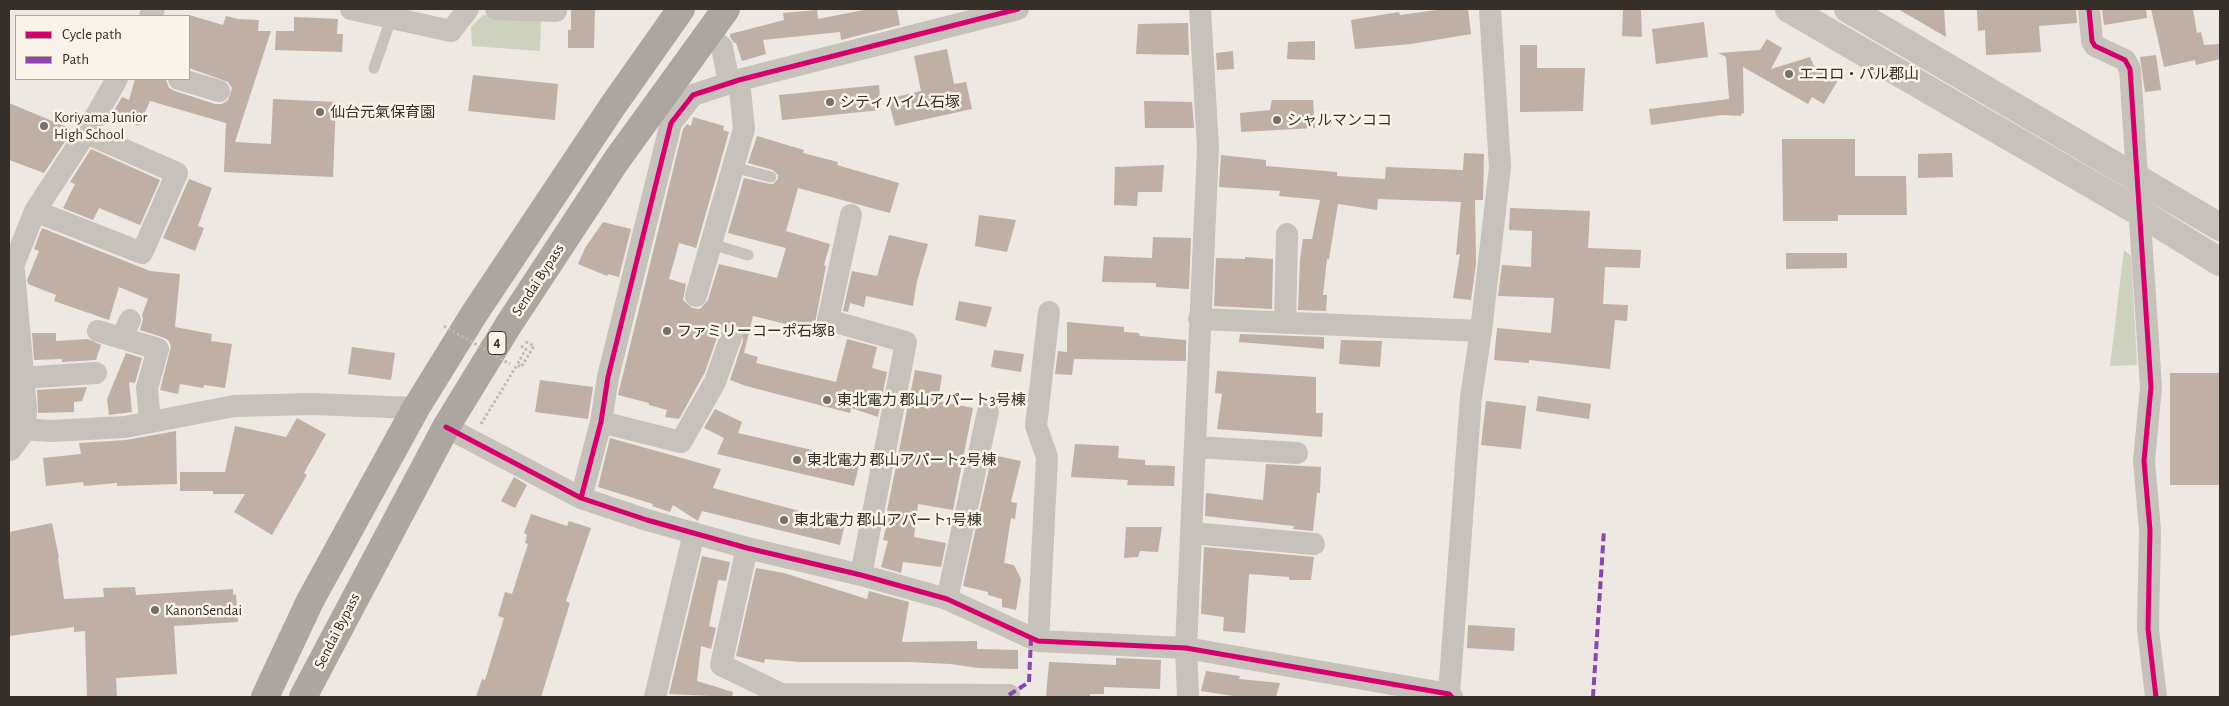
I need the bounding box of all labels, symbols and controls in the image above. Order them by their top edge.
legend [15,15,190,80]
text: Cycle path [62,27,122,42]
text: Path [62,52,89,67]
place label: エコロ・パル郡山 [1799,65,1919,83]
marker: エコロ・パル郡山 [1783,68,1795,80]
place label: シティハイム石塚 [840,93,960,111]
marker: シティハイム石塚 [824,96,836,108]
place label: 仙台元氣保育園 [330,103,435,121]
marker: 仙台元氣保育園 [314,106,326,118]
place label: Koriyama Junior High School [54,108,147,143]
place label: シャルマンココ [1287,111,1392,129]
marker: シャルマンココ [1271,114,1283,126]
marker: Koriyama Junior High School [38,120,50,132]
street label: Sendai Bypass [508,241,568,319]
place label: ファミリーコーポ石塚B [677,322,835,340]
marker: ファミリーコーポ石塚B [661,325,673,337]
road number: 4 [488,332,506,354]
place label: 東北電力 郡山アパート3号棟 [837,391,1026,409]
marker: 東北電力 郡山アパート3号棟 [821,394,833,406]
place label: 東北電力 郡山アパート2号棟 [807,451,996,469]
marker: 東北電力 郡山アパート2号棟 [791,454,803,466]
place label: 東北電力 郡山アパート1号棟 [794,511,982,529]
marker: 東北電力 郡山アパート1号棟 [778,514,790,526]
street label: Sendai Bypass [310,590,364,672]
place label: KanonSendai [165,601,242,619]
marker: KanonSendai [149,604,161,616]

